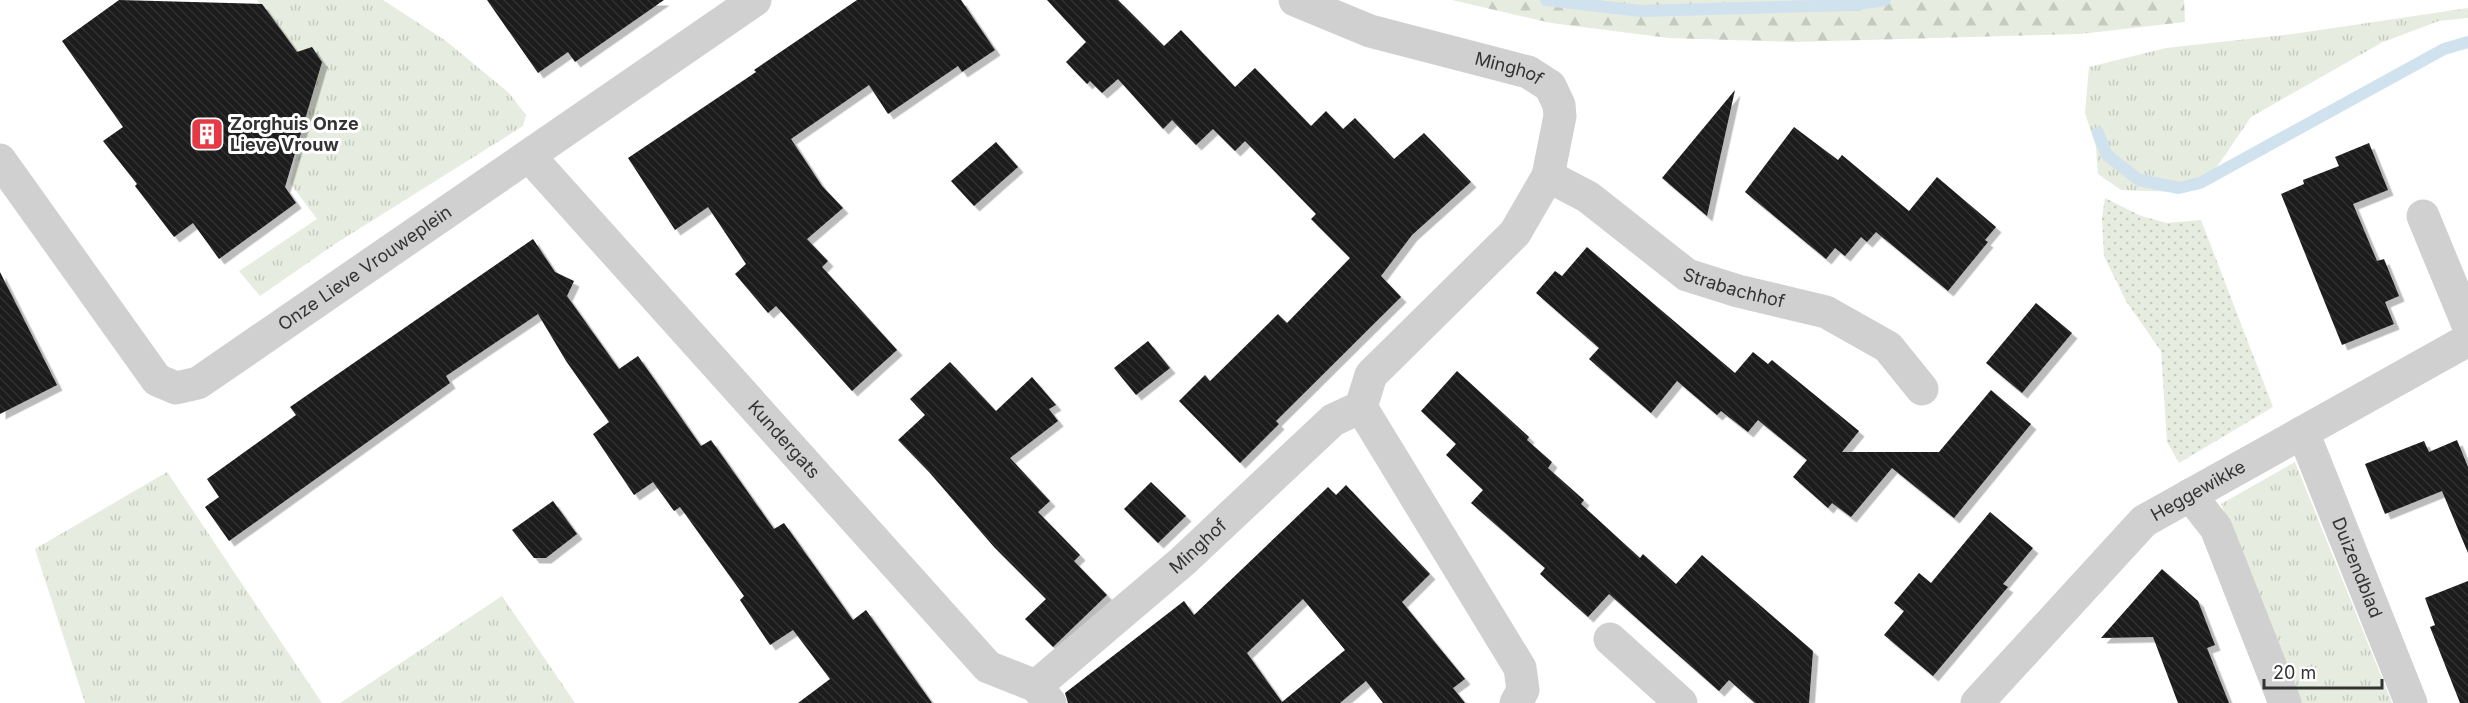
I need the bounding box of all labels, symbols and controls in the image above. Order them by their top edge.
street label: Minghof [1473,48,1548,89]
place label: Zorghuis Onze Lieve Vrouw [230,113,359,155]
building icon: Zorghuis Onze Lieve Vrouw [189,116,225,152]
street label: Onze Lieve Vrouweplein [274,201,455,335]
street label: Strabachhof [1681,263,1787,312]
street label: Kundergats [744,396,825,483]
street label: Heggewikke [2147,456,2249,525]
street label: Minghof [1165,514,1231,578]
street label: Duizendblad [2328,514,2387,621]
scale bar [2264,652,2382,690]
text: 20 m [2273,662,2316,683]

